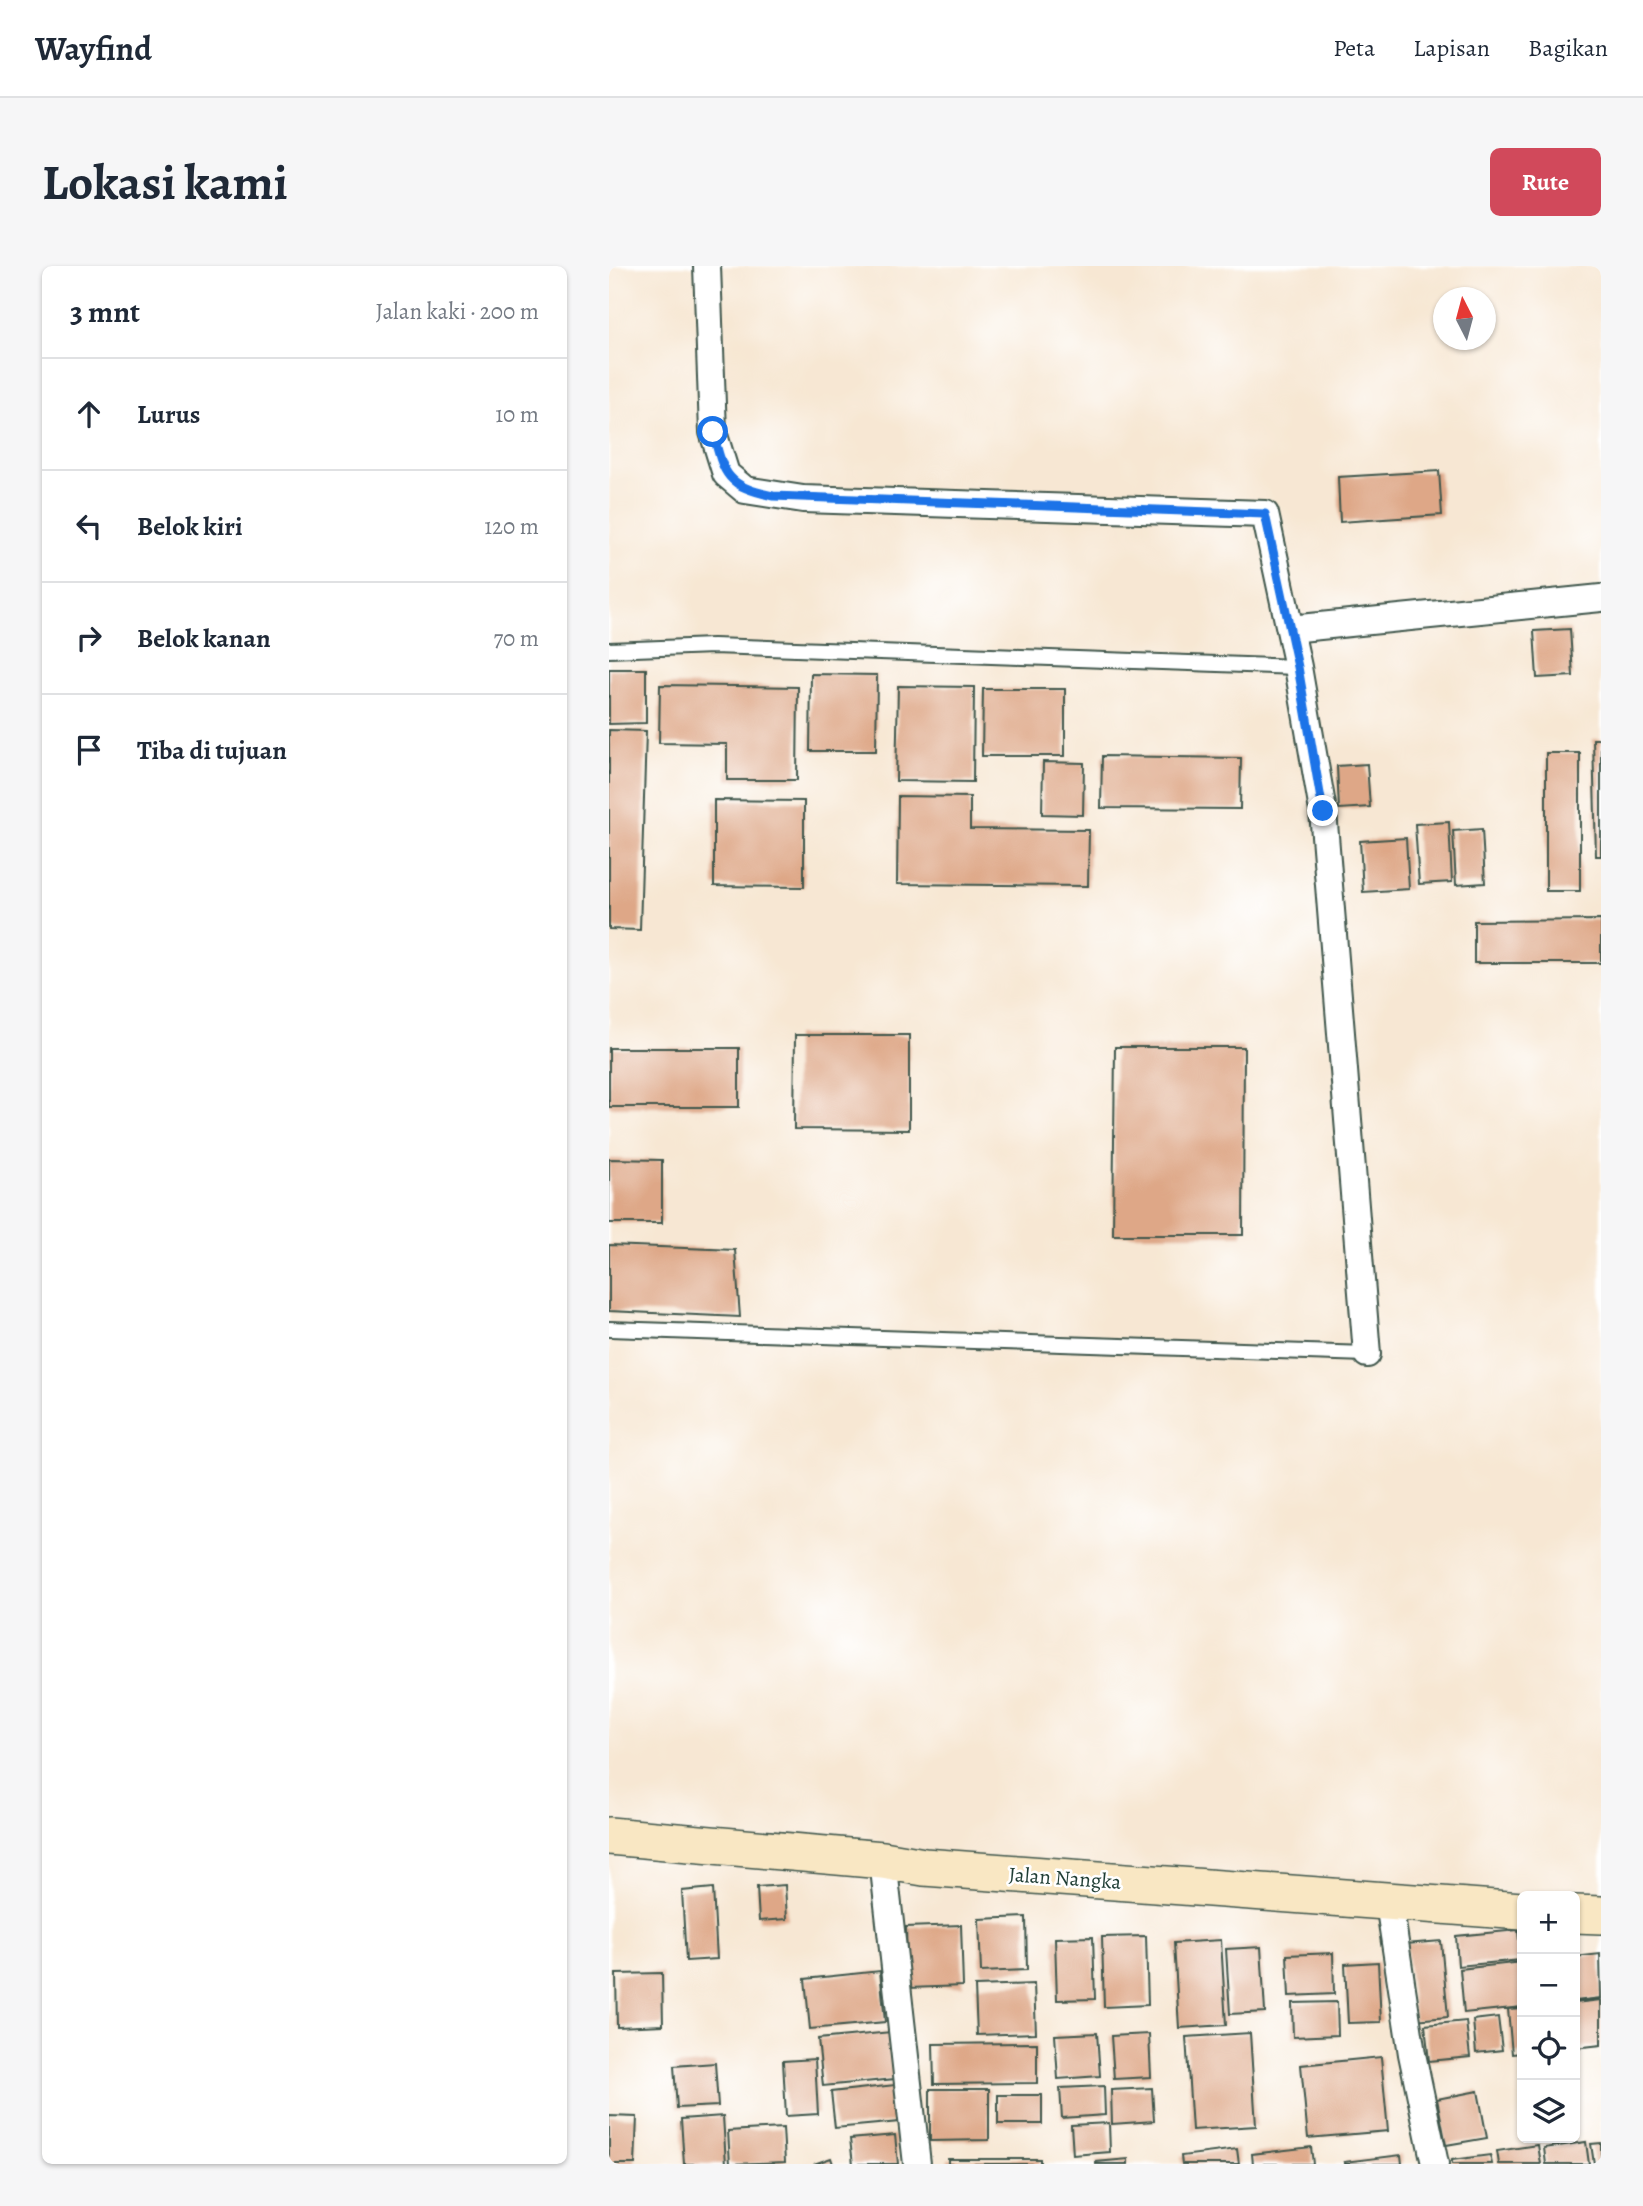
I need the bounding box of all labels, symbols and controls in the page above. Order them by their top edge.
text: Wayfind [35,26,152,71]
text: Peta [1333,32,1375,64]
text: Lapisan [1413,32,1490,64]
text: Bagikan [1528,32,1608,64]
button: Rute [1490,148,1601,216]
text: Lokasi kami [42,149,288,216]
north arrow [1433,287,1496,350]
text: 3 mnt [70,292,140,332]
text: Jalan kaki · 200 m [376,296,539,327]
icon: ahead [70,395,108,433]
text: Lurus [137,397,200,432]
text: 10 m [495,399,539,430]
route start [697,416,728,447]
icon: left [70,507,108,545]
text: Belok kiri [137,509,243,544]
text: 120 m [484,511,539,542]
icon: right [70,619,108,657]
text: Belok kanan [137,621,271,656]
text: 70 m [493,623,539,654]
icon: arrive [70,731,108,769]
text: Tiba di tujuan [137,733,287,768]
route end [1307,795,1338,826]
street label: Jalan Nangka [1008,1860,1122,1896]
map controls [1517,1891,1580,2143]
button: + [1517,1891,1580,1954]
button: − [1517,1954,1580,2017]
button: locate [1517,2017,1580,2080]
button: layers [1517,2080,1580,2143]

